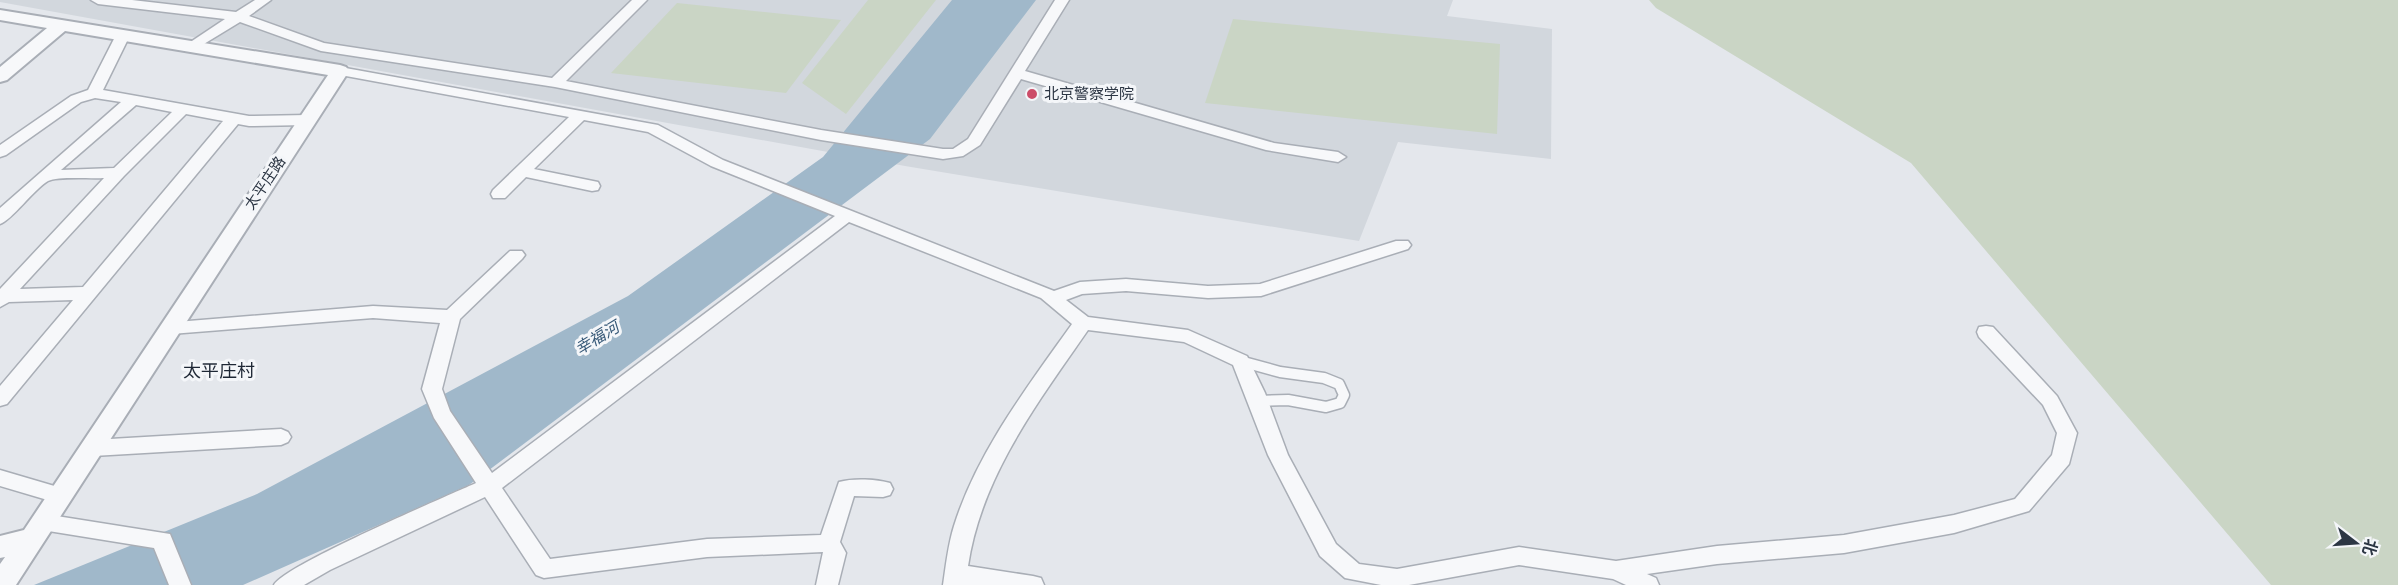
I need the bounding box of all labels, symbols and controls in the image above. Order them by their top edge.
place label: 北京警察学院 [1044,85,1134,103]
marker: 北京警察学院 [1025,87,1039,101]
street label: 太平庄路 [241,153,289,213]
water label: 幸福河 [572,316,625,359]
district label: 太平庄村 [183,360,255,382]
north arrow [2326,513,2386,573]
text: 北 [2358,537,2381,558]

